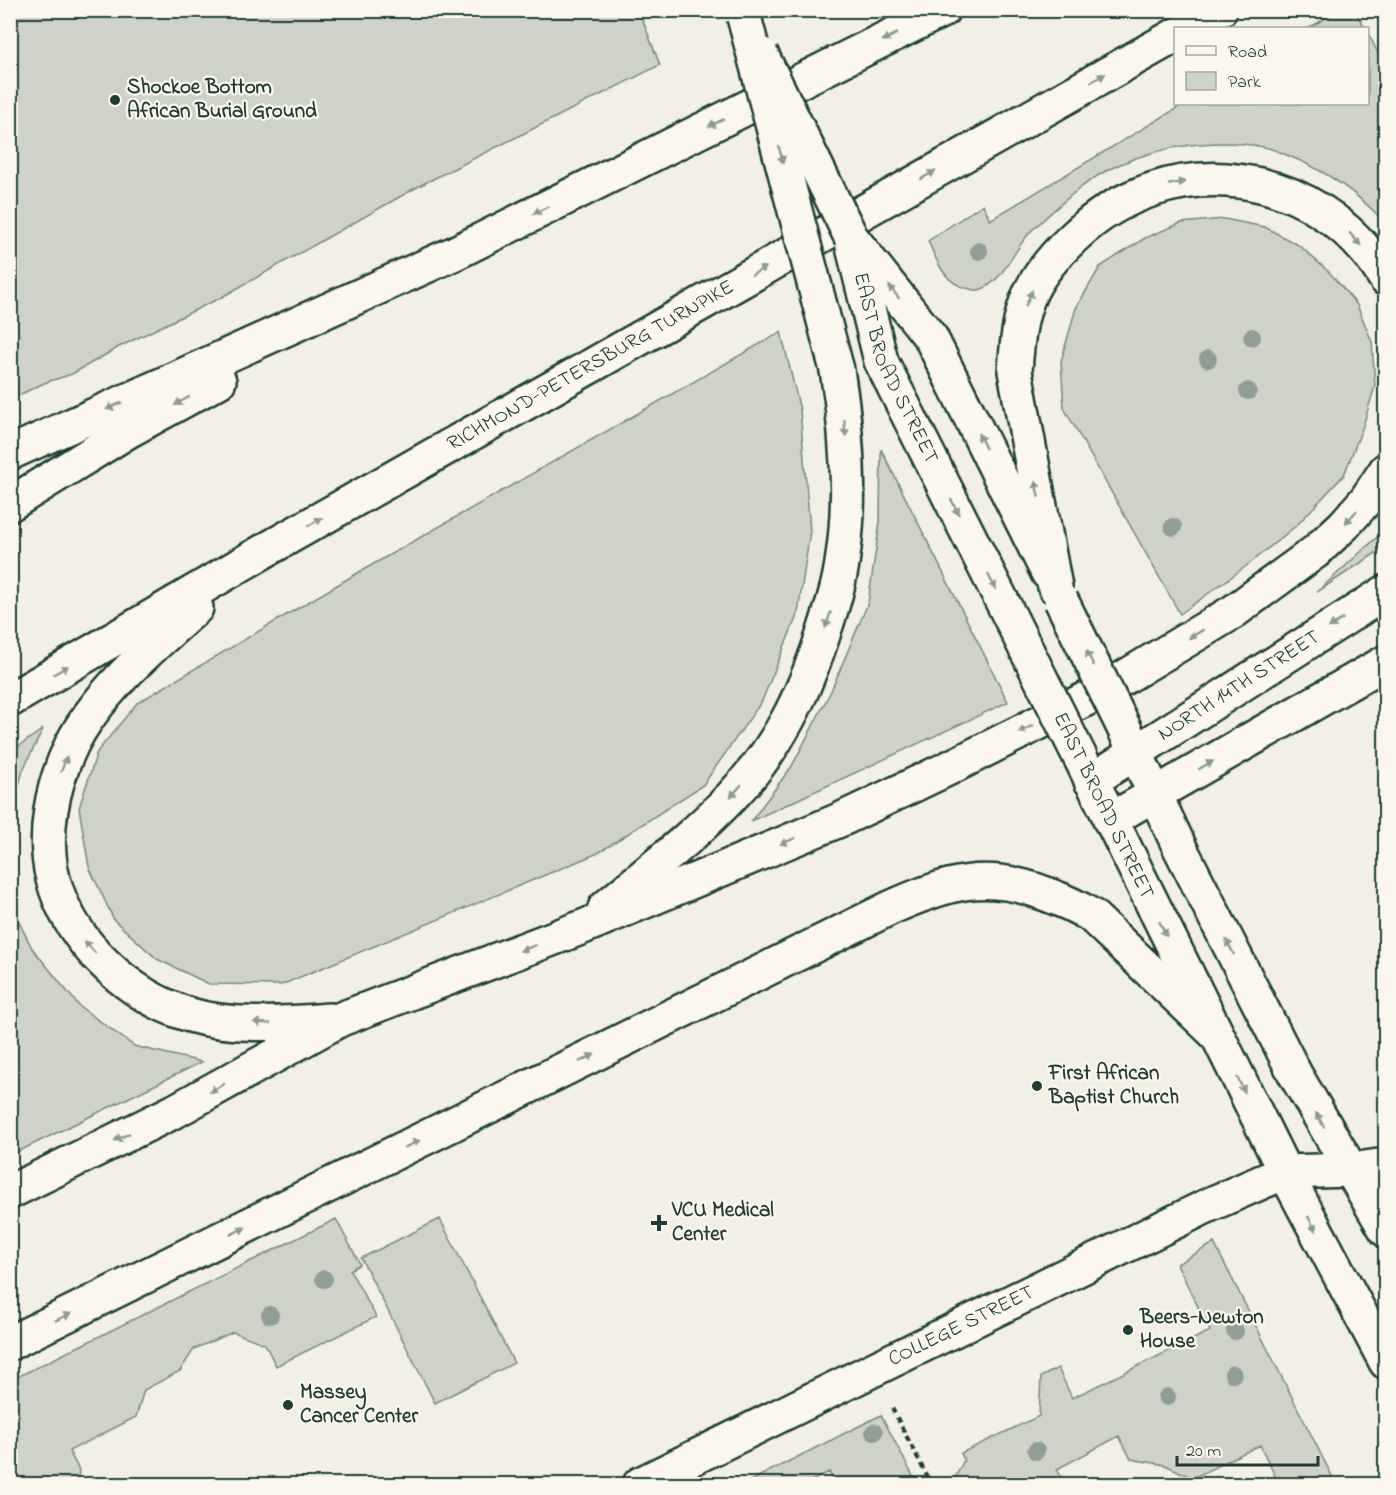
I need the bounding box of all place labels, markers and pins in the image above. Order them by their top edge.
place label: Shockoe Bottom African Burial Ground [127,73,317,127]
marker: Shockoe Bottom African Burial Ground [108,93,122,107]
place label: First African Baptist Church [1048,1059,1179,1113]
marker: First African Baptist Church [1030,1079,1044,1093]
place label: VCU Medical Center [671,1196,774,1250]
marker: VCU Medical Center [650,1214,668,1232]
place label: Beers-Newton House [1139,1303,1264,1357]
marker: Beers-Newton House [1121,1323,1135,1337]
place label: Massey Cancer Center [300,1378,418,1432]
marker: Massey Cancer Center [281,1398,295,1412]

